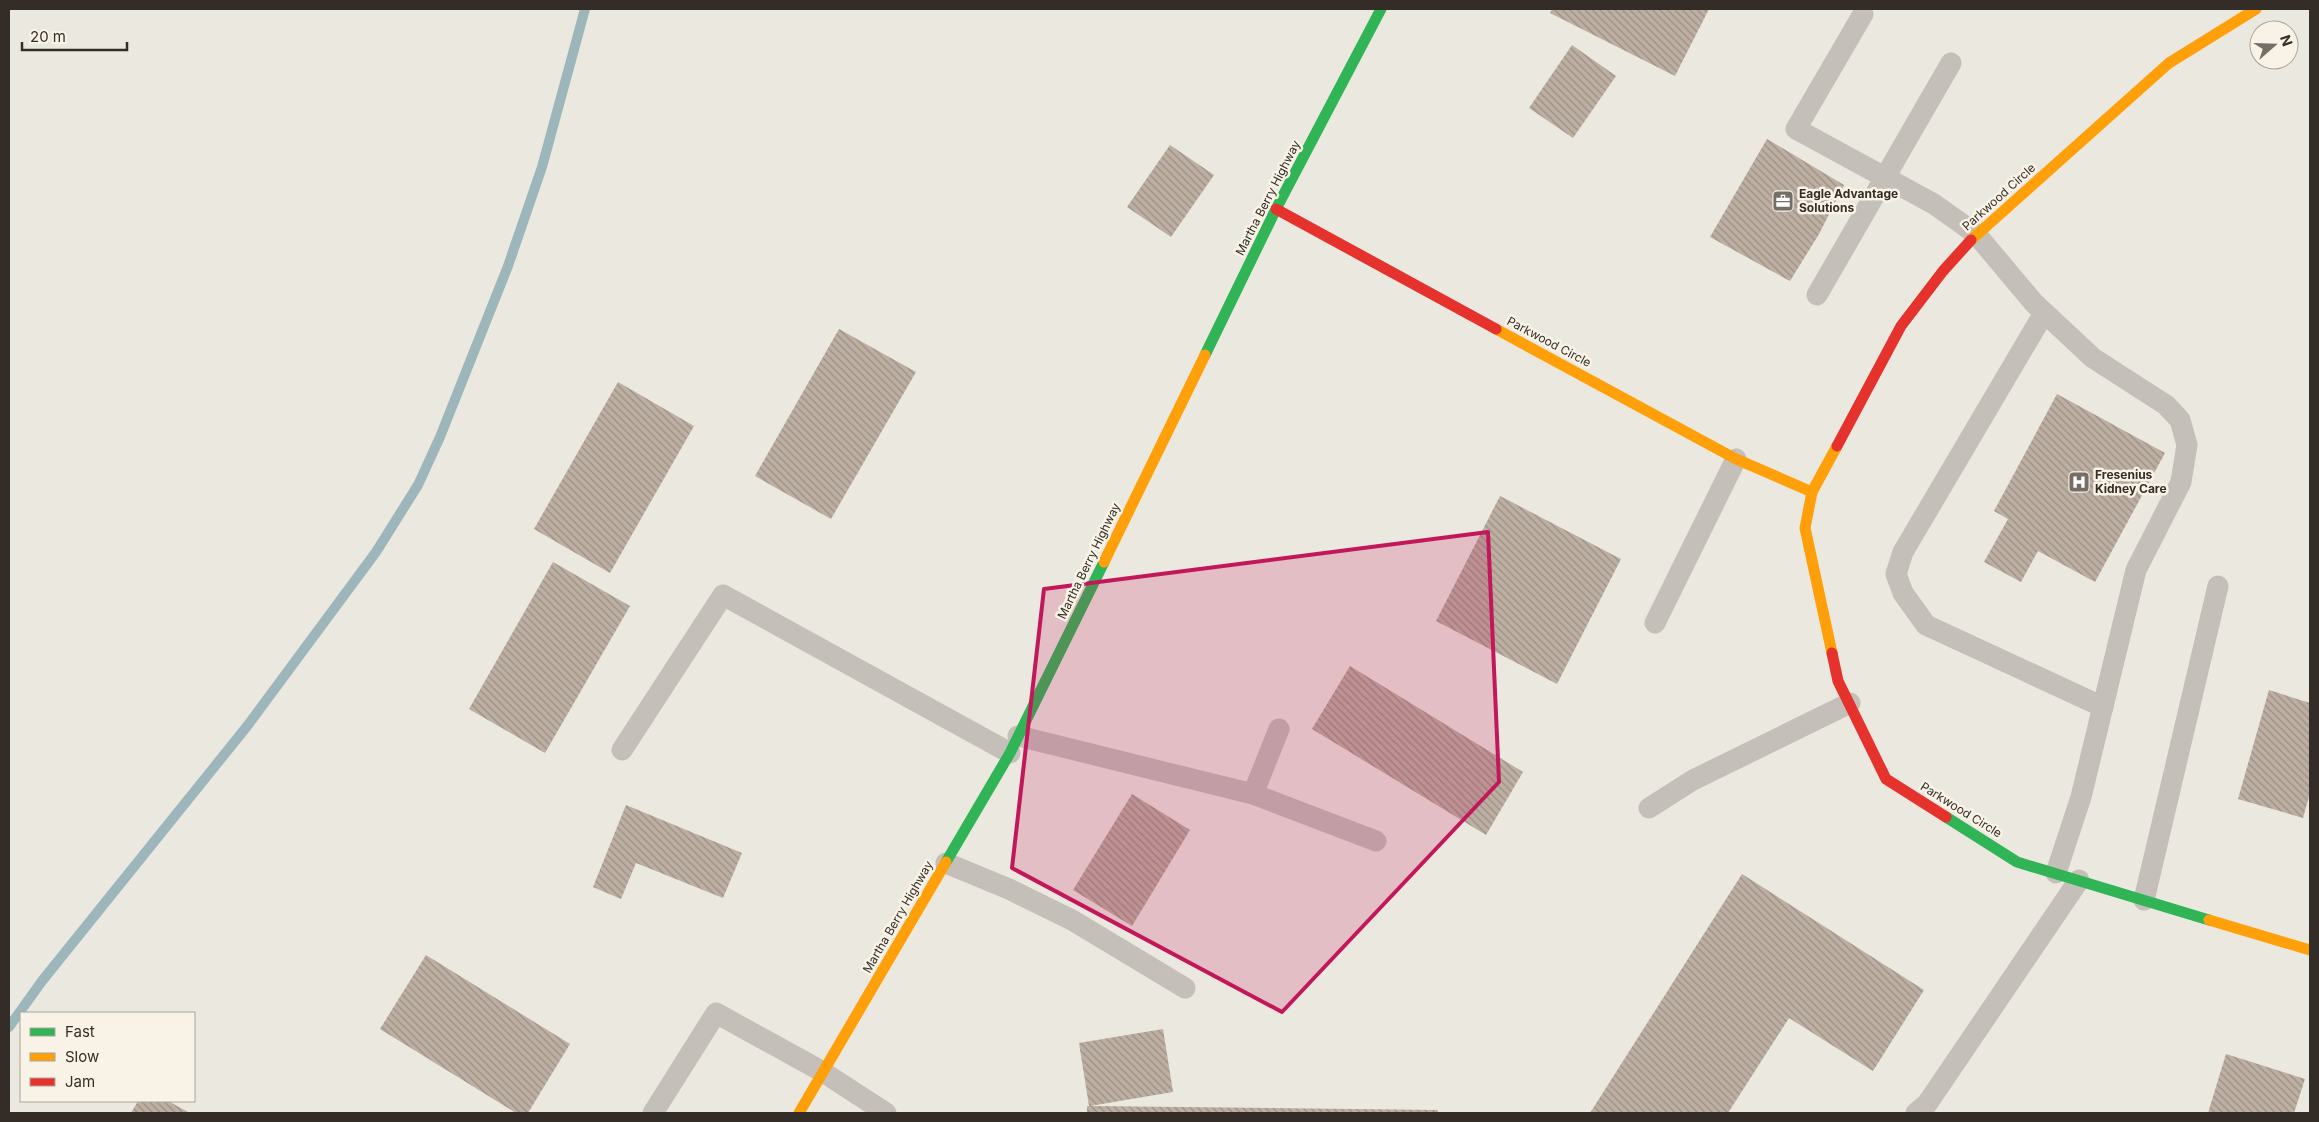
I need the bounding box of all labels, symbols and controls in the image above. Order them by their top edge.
scale bar [22,20,128,52]
north arrow [2249,20,2299,70]
text: 20 m [30,27,66,46]
text: N [2277,32,2296,48]
street label: Martha Berry Highway [1232,137,1303,258]
street label: Parkwood Circle [1959,160,2038,233]
place label: Eagle Advantage Solutions [1799,186,1898,215]
office icon: Eagle Advantage Solutions [1771,189,1795,213]
street label: Parkwood Circle [1505,313,1594,370]
place label: Fresenius Kidney Care [2095,467,2167,496]
hospital icon: Fresenius Kidney Care [2067,470,2091,494]
street label: Martha Berry Highway [1054,500,1123,621]
street label: Parkwood Circle [1918,779,2005,841]
street label: Martha Berry Highway [859,858,936,976]
legend [20,1012,195,1102]
text: Fast [65,1022,95,1041]
text: Slow [65,1047,99,1066]
text: Jam [65,1072,95,1091]

